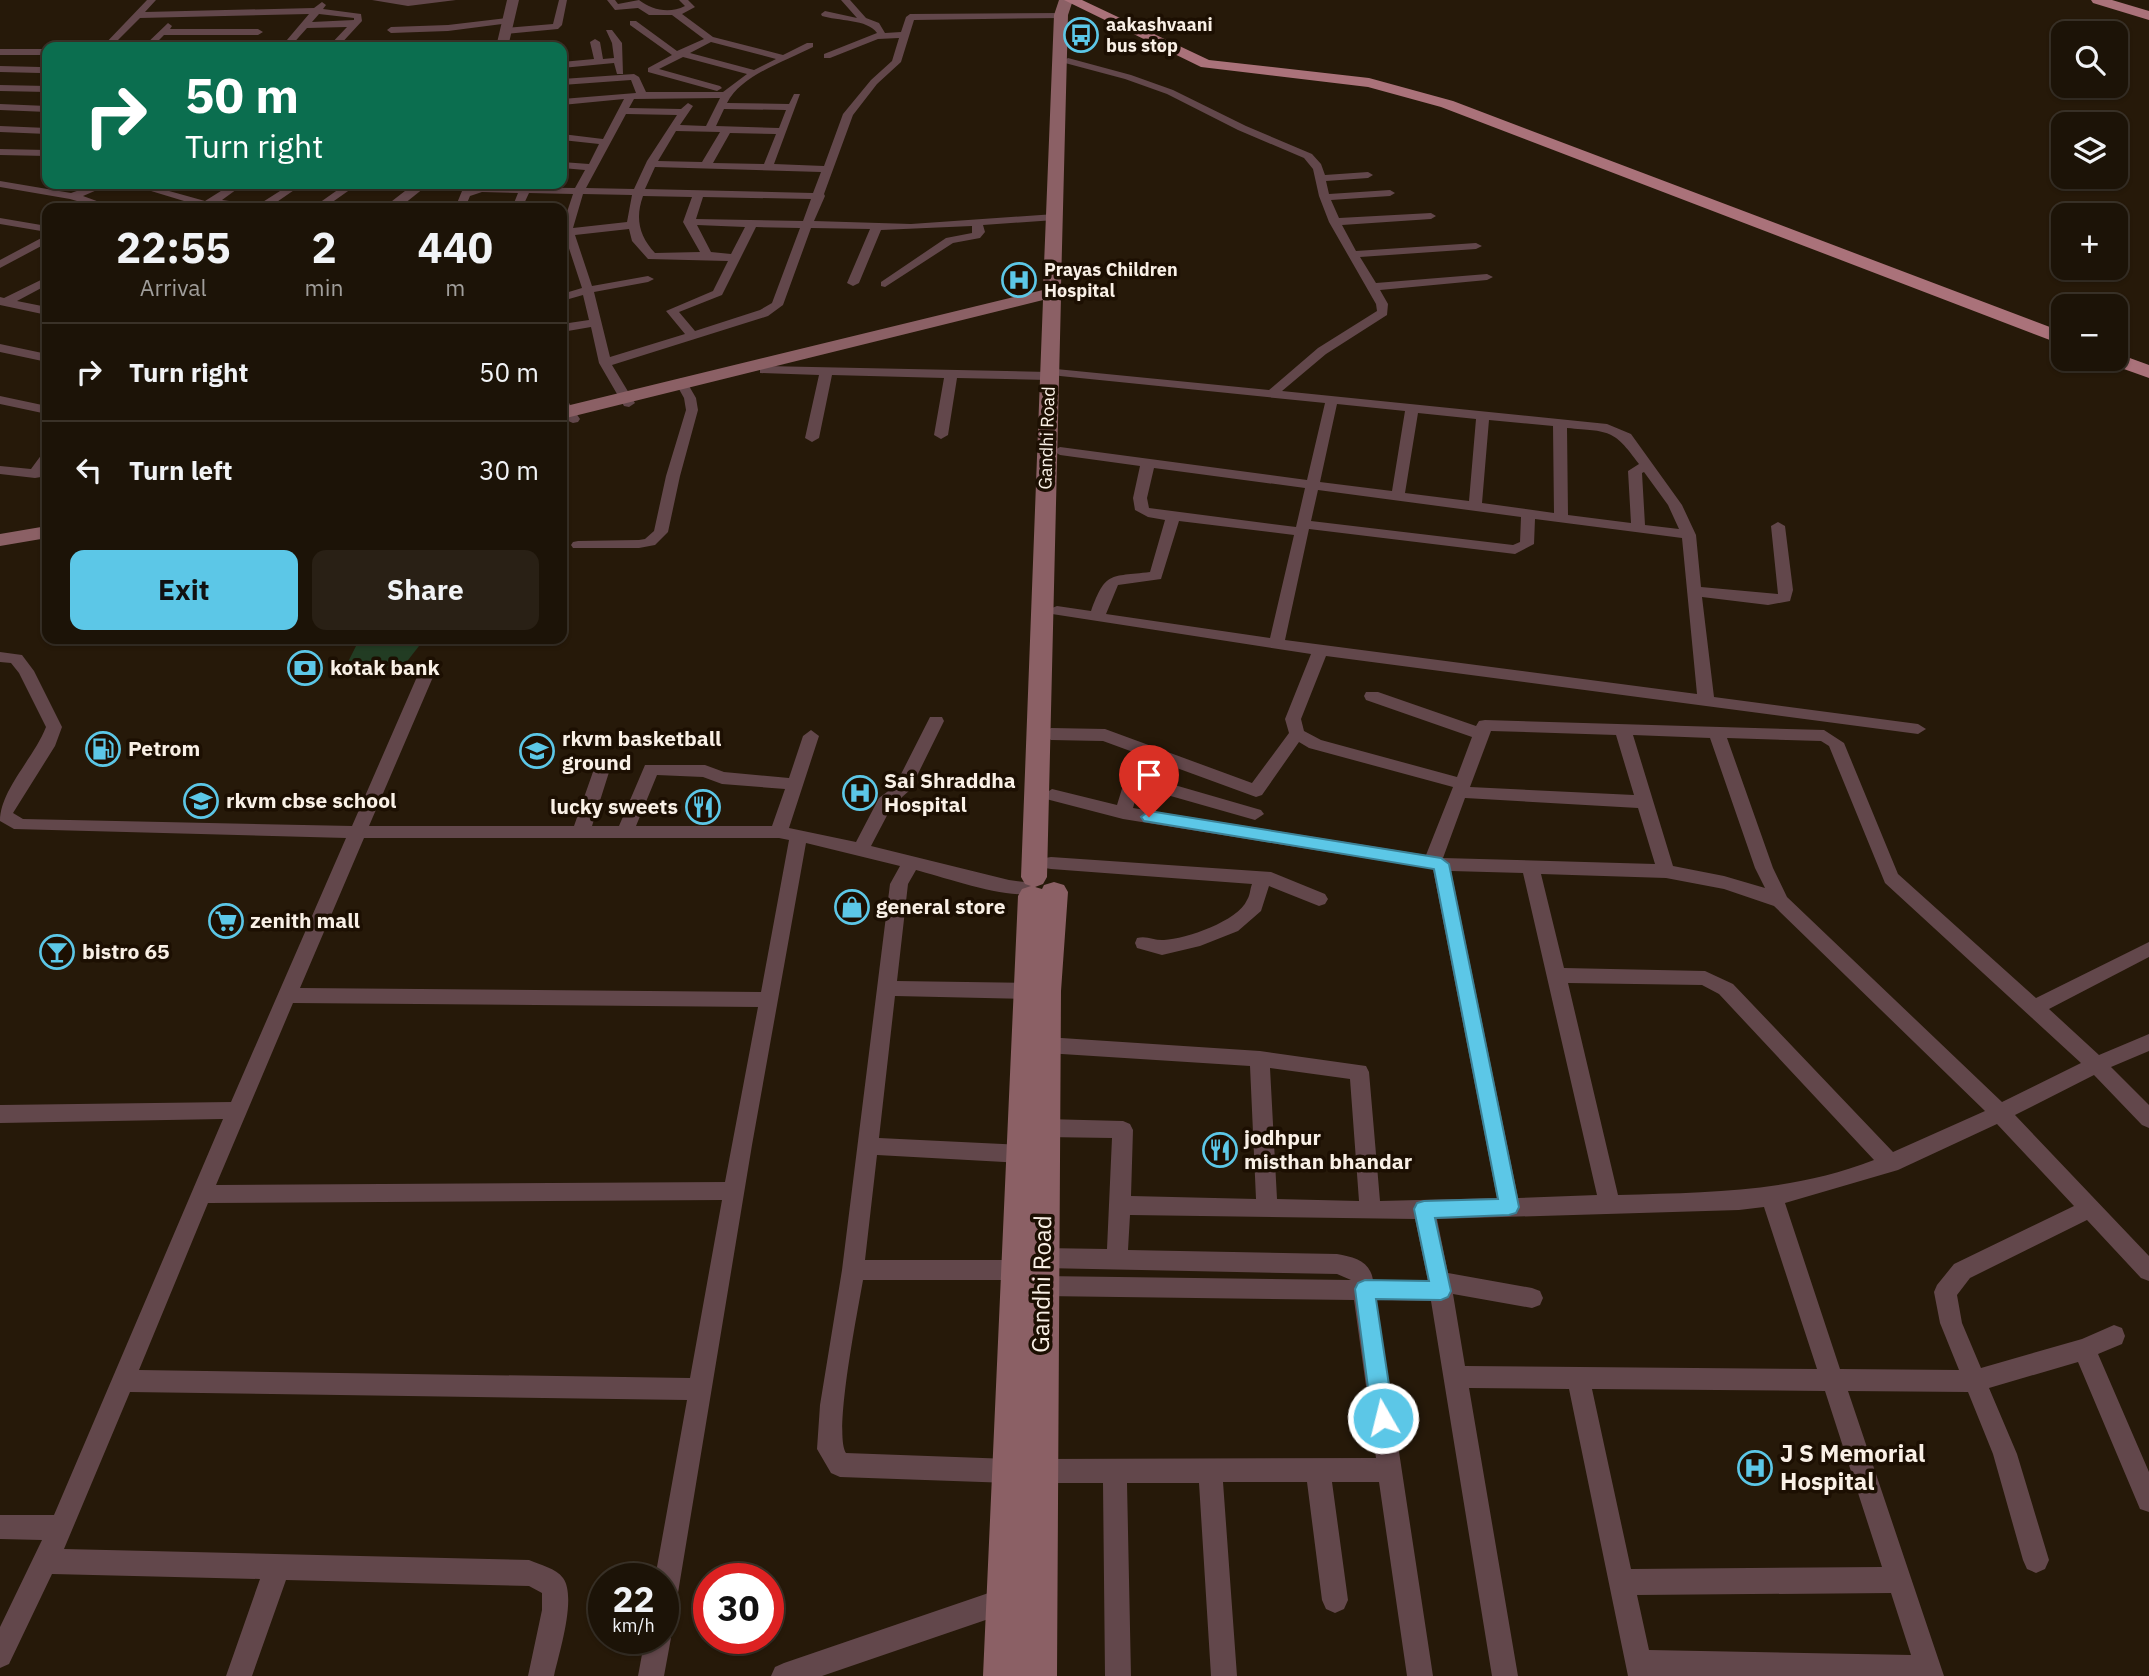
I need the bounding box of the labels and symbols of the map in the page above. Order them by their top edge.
place label: aakashvaani bus stop [1106,13,1213,57]
bus stop icon: aakashvaani bus stop [1062,16,1100,54]
place label: Prayas Children Hospital [1044,258,1178,302]
hospital icon: Prayas Children Hospital [1000,261,1038,299]
street label: Gandhi Road [1033,386,1060,490]
bank icon: kotak bank [286,649,324,687]
place label: kotak bank [330,653,441,681]
place label: rkvm basketball ground [562,724,721,776]
fuel station icon: Petrom [84,730,122,768]
school or university icon: rkvm basketball ground [518,732,556,770]
place label: Petrom [128,734,200,762]
pin [1119,745,1179,817]
place label: Sai Shraddha Hospital [884,766,1016,818]
hospital icon: Sai Shraddha Hospital [841,774,879,812]
school or university icon: rkvm cbse school [182,782,220,820]
place label: rkvm cbse school [226,786,396,814]
restaurant icon: lucky sweets [684,788,722,826]
place label: lucky sweets [550,792,678,820]
shop icon: general store [833,888,871,926]
place label: general store [876,892,1006,920]
supermarket icon: zenith mall [207,902,245,940]
place label: zenith mall [250,906,360,934]
bar icon: bistro 65 [38,933,76,971]
place label: bistro 65 [82,937,170,965]
place label: jodhpur misthan bhandar [1243,1123,1413,1175]
restaurant icon: jodhpur misthan bhandar [1201,1131,1239,1169]
street label: Gandhi Road [1024,1215,1058,1353]
position arrow [1346,1381,1420,1455]
place label: J S Memorial Hospital [1780,1437,1925,1497]
hospital icon: J S Memorial Hospital [1736,1449,1774,1487]
speed limit sign: 30 [693,1563,784,1654]

